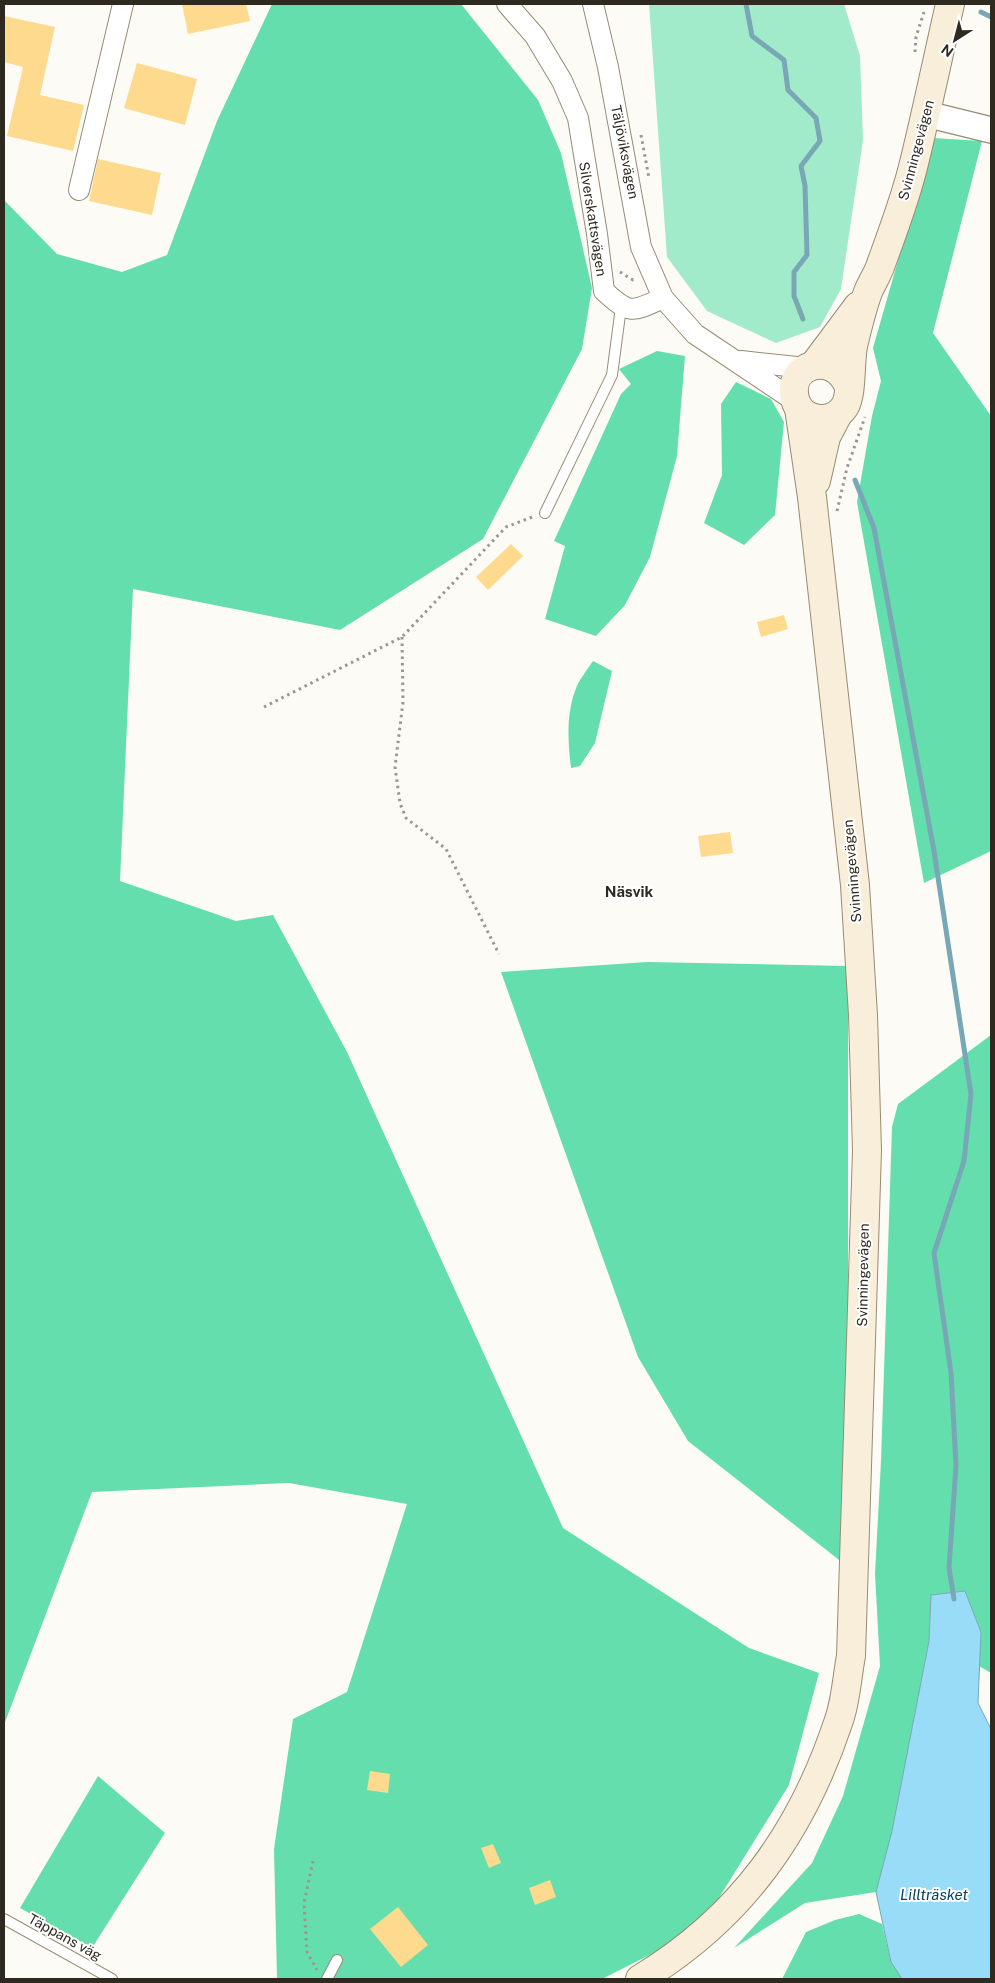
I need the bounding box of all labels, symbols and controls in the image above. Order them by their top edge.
north arrow [930,15,980,65]
text: N [938,41,956,60]
street label: Svinningevägen [895,98,937,202]
street label: Täljöviksvägen [608,104,642,200]
street label: Silverskattsvägen [576,161,610,277]
street label: Svinningevägen [840,819,864,923]
district label: Näsvik [605,883,654,900]
street label: Svinningevägen [854,1223,872,1327]
water label: Lillträsket [900,1886,968,1903]
street label: Täppans väg [26,1910,105,1964]

